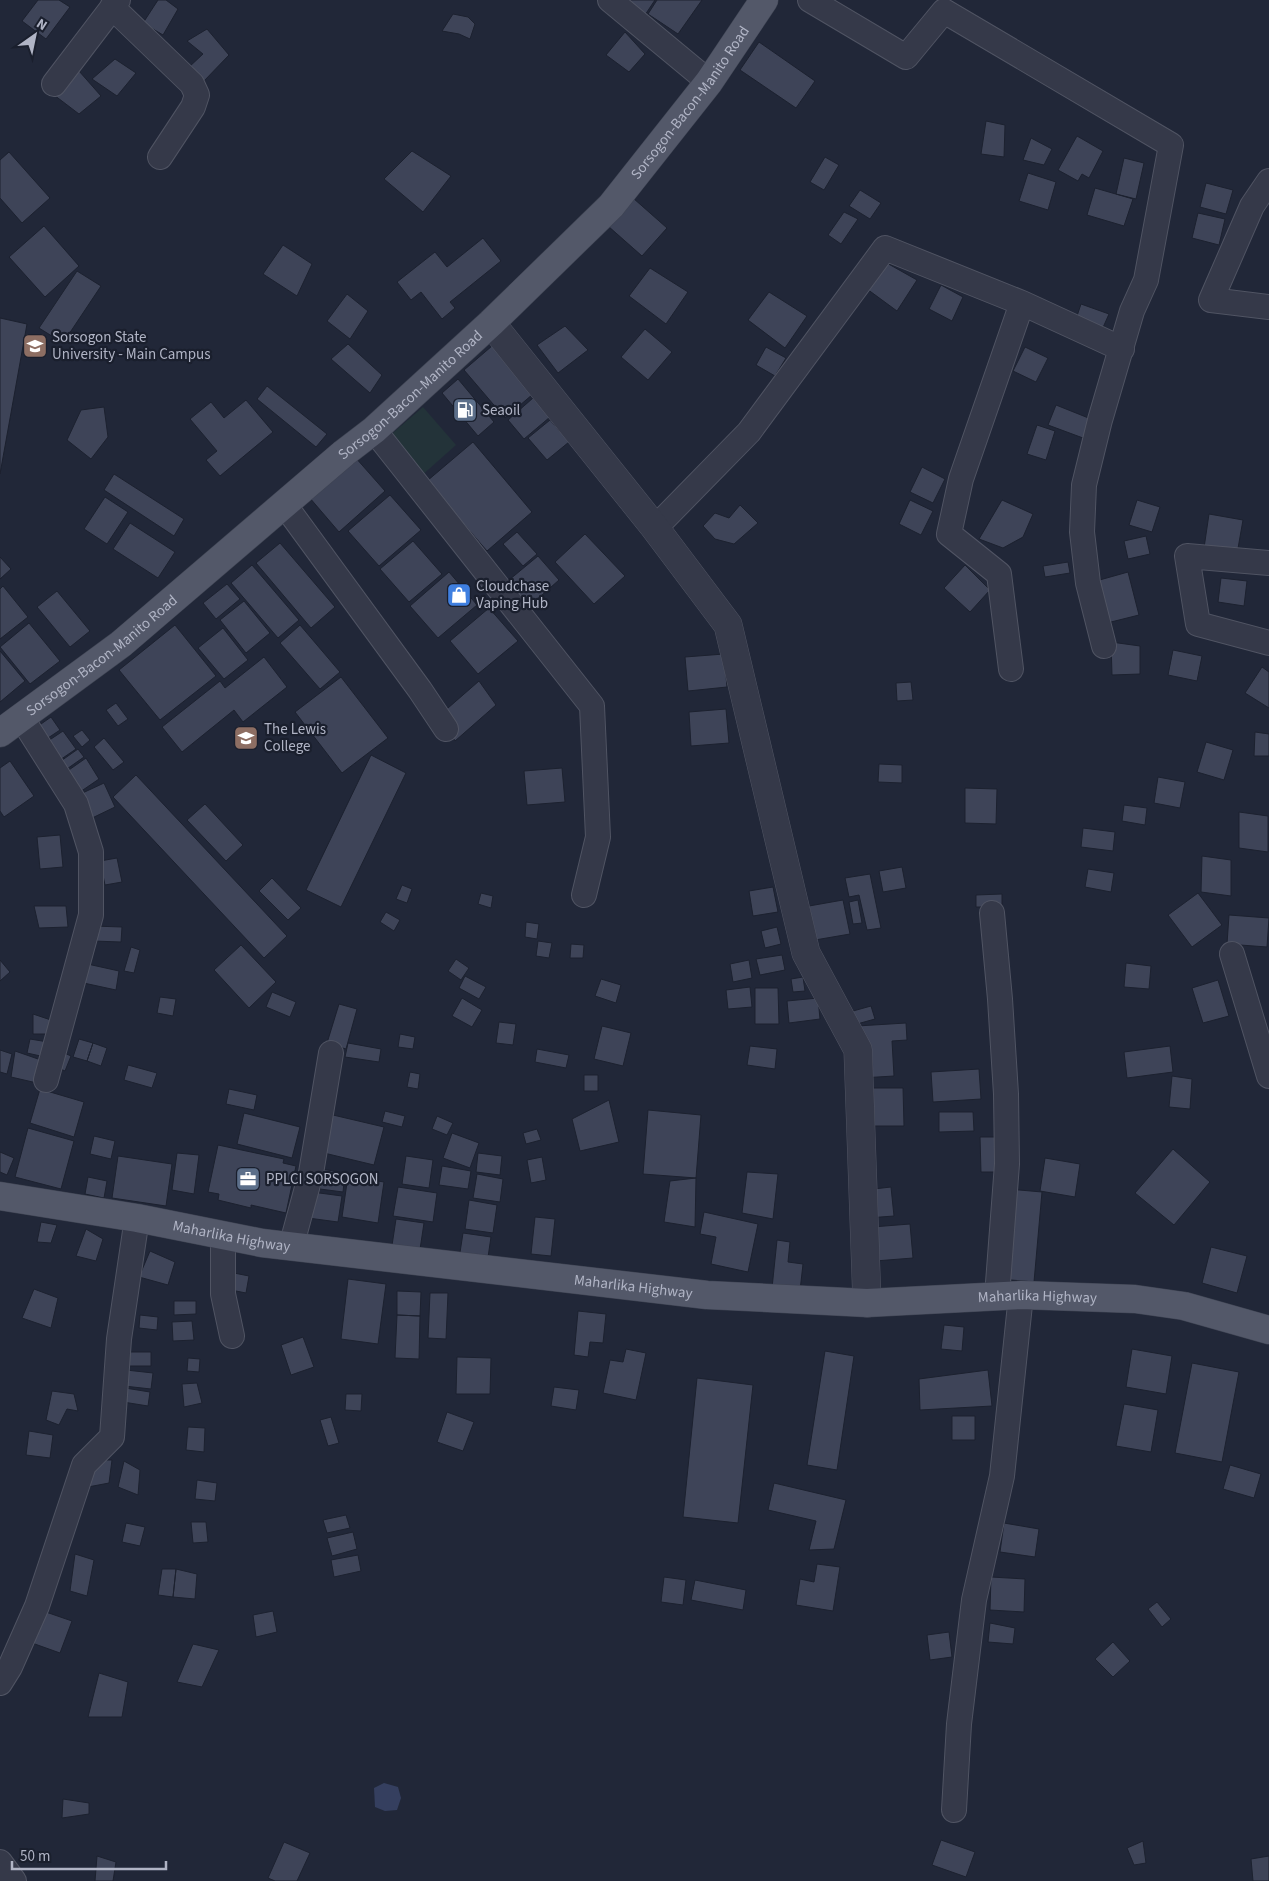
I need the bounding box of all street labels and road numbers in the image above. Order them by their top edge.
street label: Sorsogon-Bacon-Manito Road [626,22,754,184]
street label: Sorsogon-Bacon-Manito Road [333,325,487,464]
street label: Sorsogon-Bacon-Manito Road [22,590,182,721]
street label: Maharlika Highway [171,1215,291,1257]
street label: Maharlika Highway [573,1269,694,1304]
street label: Maharlika Highway [977,1285,1097,1308]

